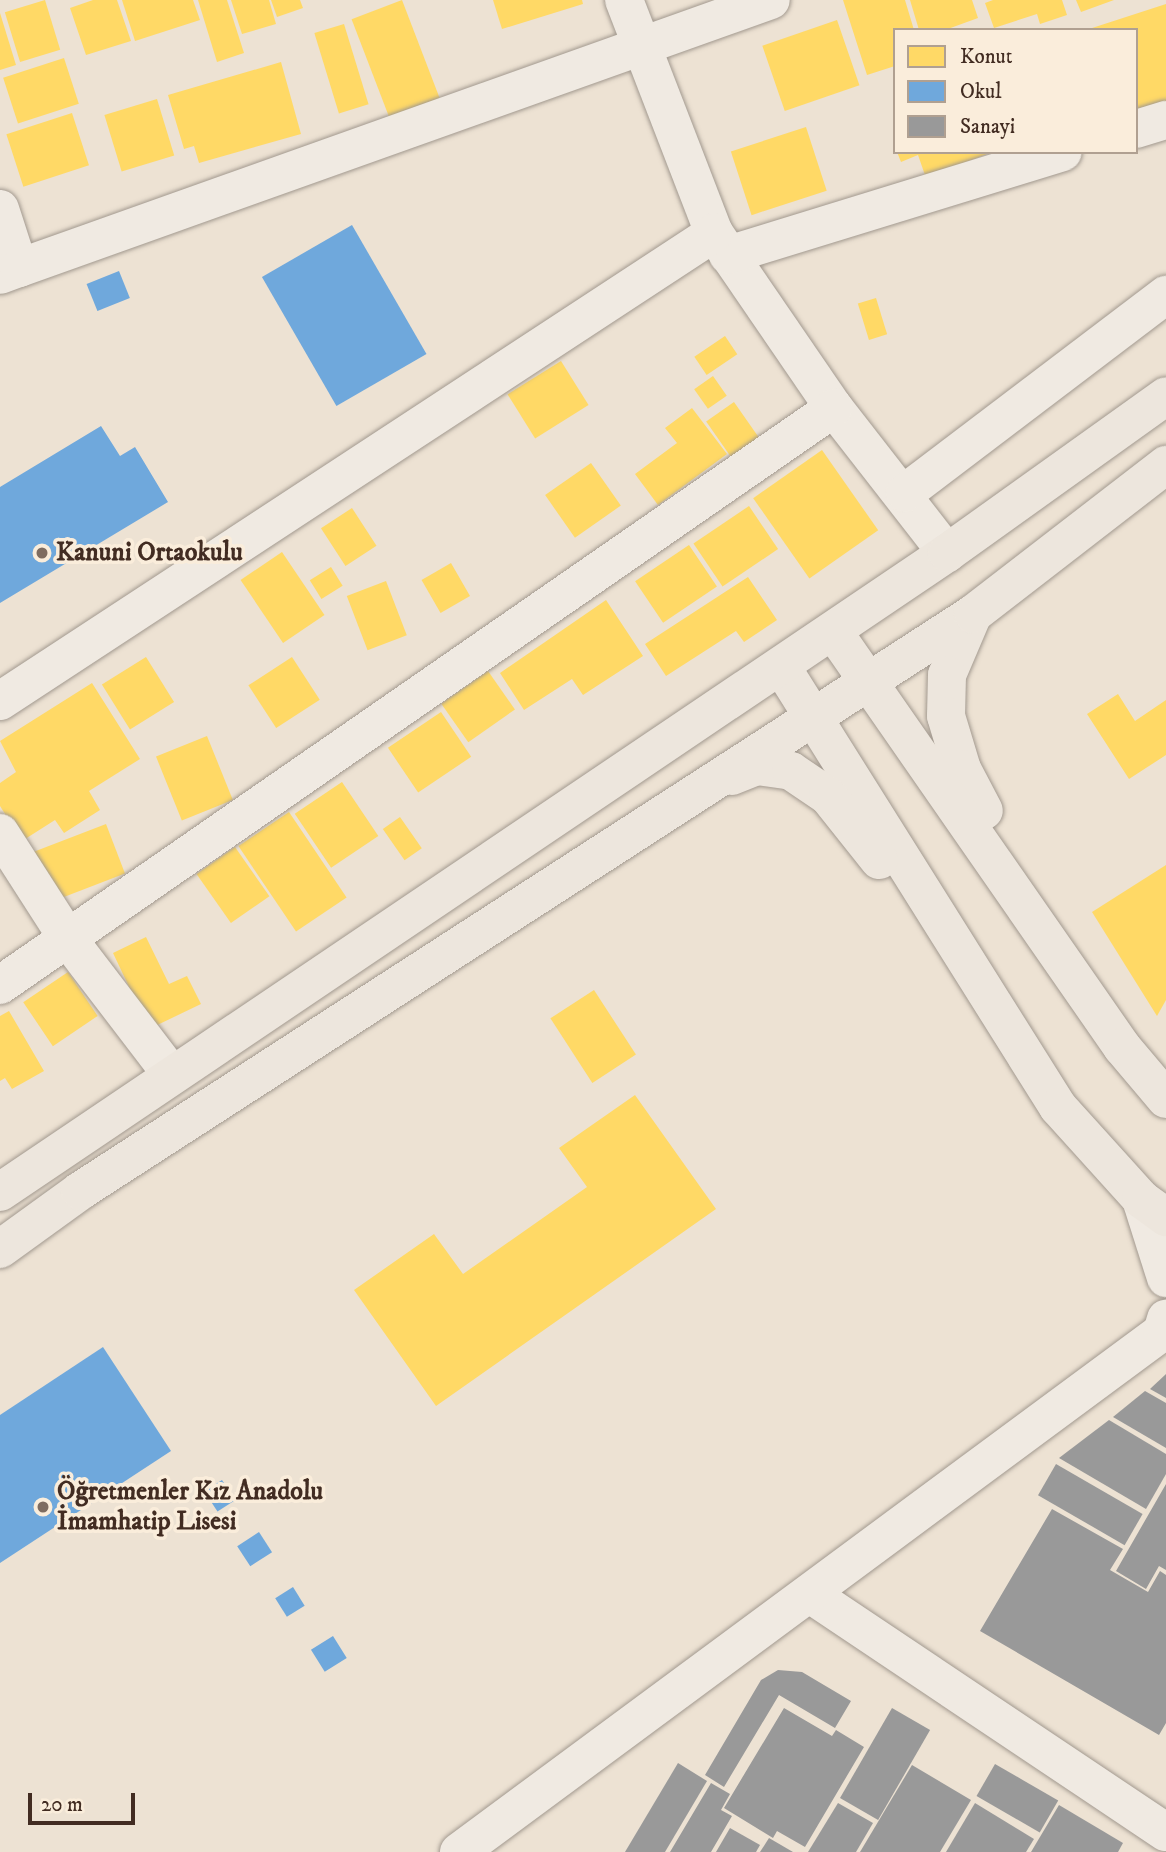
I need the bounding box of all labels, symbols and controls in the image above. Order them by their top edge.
legend [893,28,1138,154]
text: Konut [960,44,1013,70]
text: Okul [960,79,1002,105]
text: Sanayi [960,114,1015,140]
place label: Kanuni Ortaokulu [56,537,243,569]
marker: Kanuni Ortaokulu [34,545,50,561]
place label: Öğretmenler Kız Anadolu İmamhatip Lisesi [57,1476,323,1538]
marker: Öğretmenler Kız Anadolu İmamhatip Lisesi [35,1499,51,1515]
scale bar [32,1778,138,1822]
text: 20 m [41,1792,83,1818]

